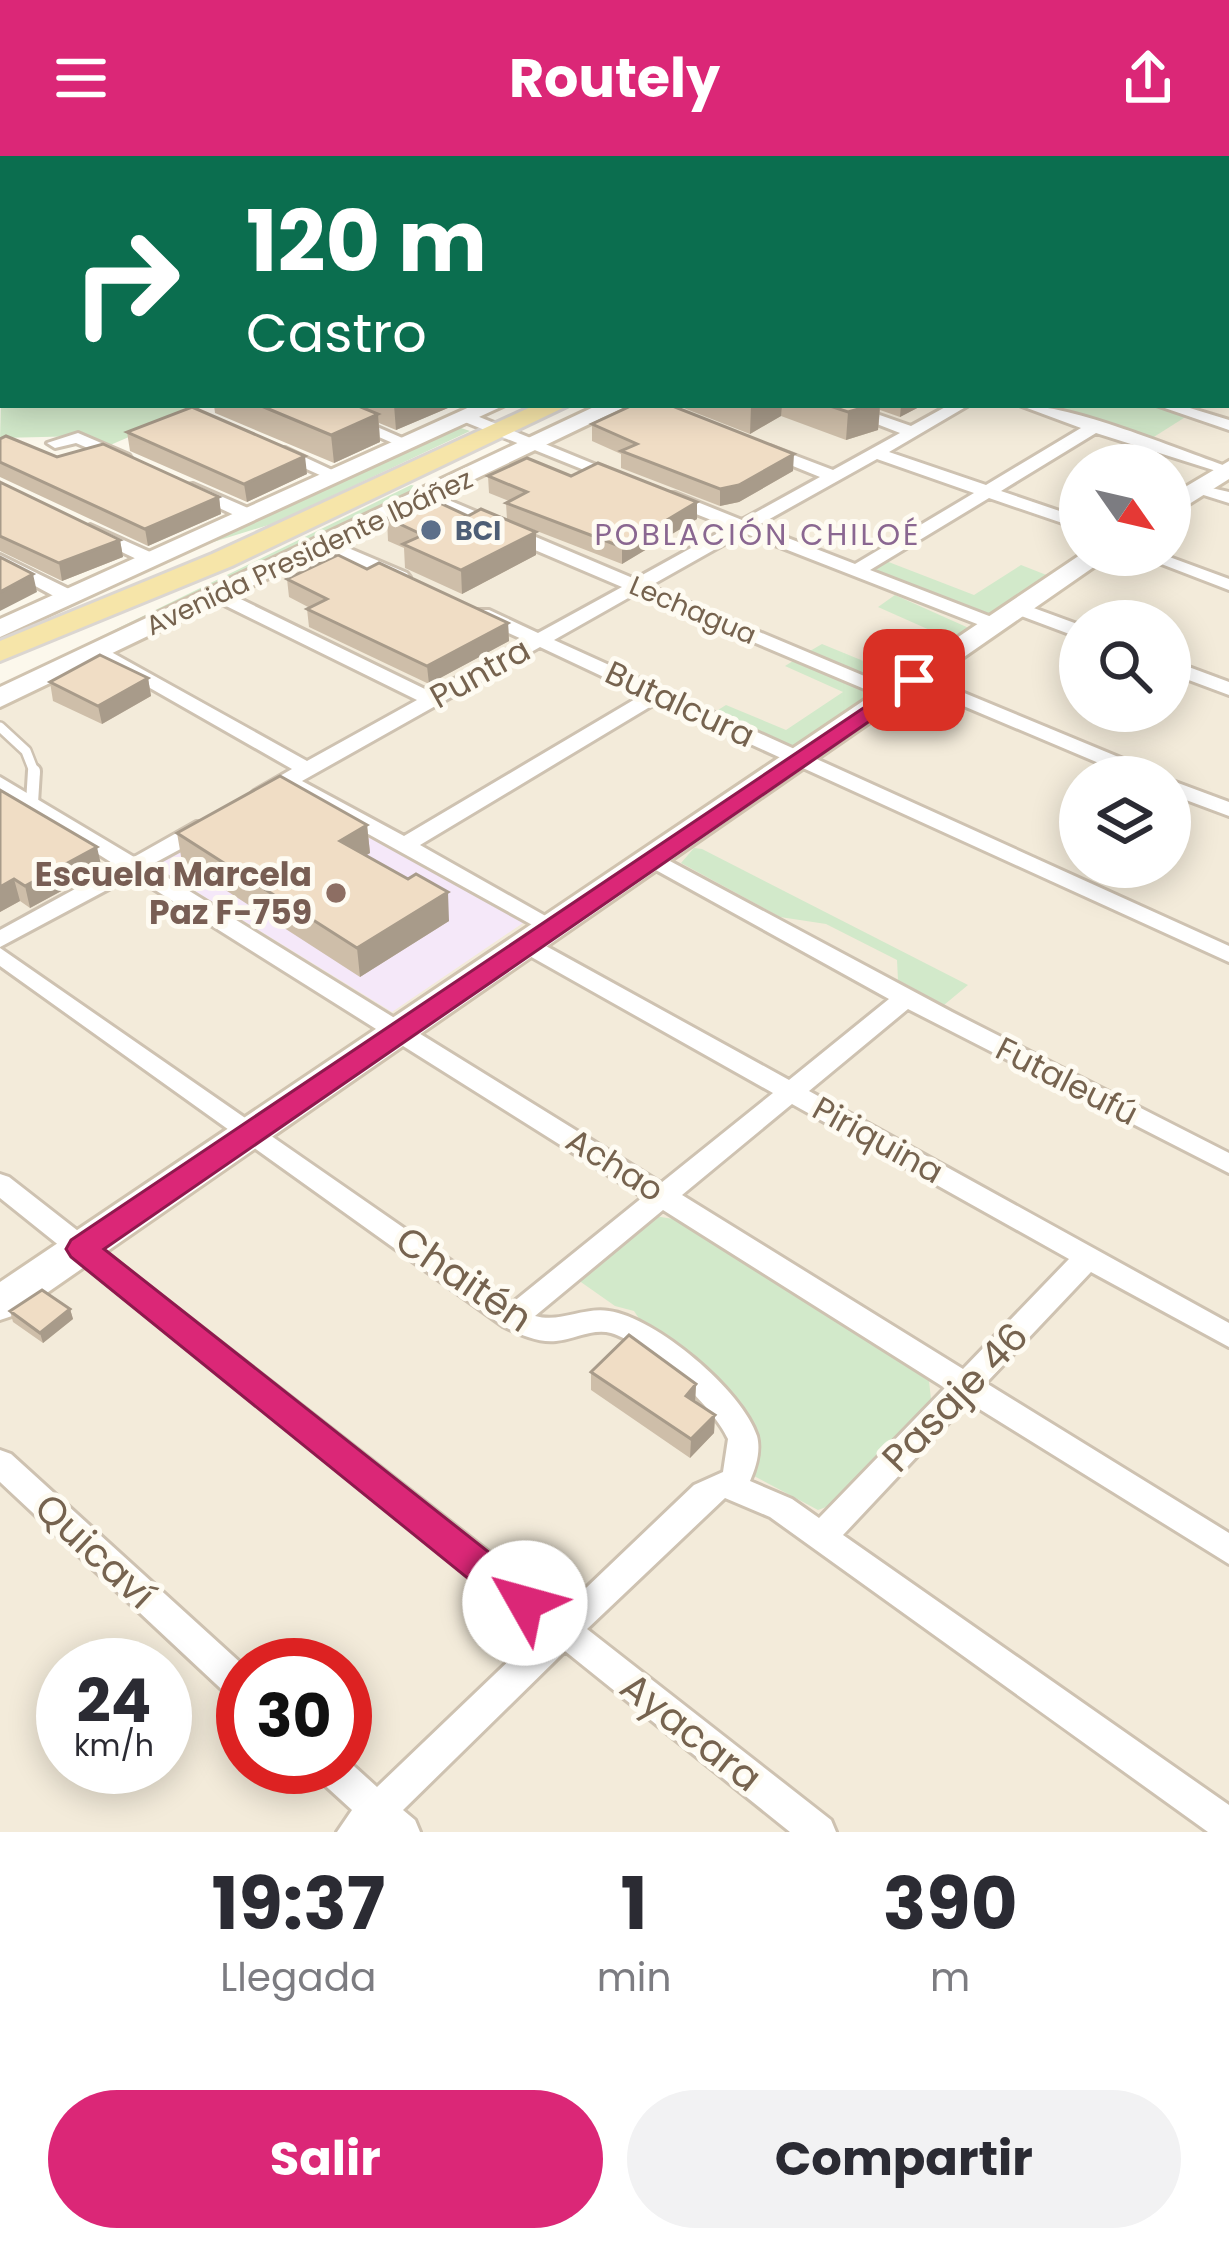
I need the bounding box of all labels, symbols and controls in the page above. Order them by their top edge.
text: Routely [509,40,720,116]
icon: menu [48,45,114,111]
icon: share [1115,45,1181,111]
text: 120 m [246,183,487,300]
icon: right [48,204,204,360]
text: Castro [246,295,427,371]
north arrow [1059,444,1191,576]
map controls [1059,444,1191,888]
street label: Avenida Presidente Ibáñez [140,460,478,644]
place label: BCI [455,512,501,549]
district label: POBLACIÓN CHILOÉ [595,513,921,556]
marker: BCI [418,517,444,543]
street label: Lechagua [624,567,762,653]
button: search [1059,600,1191,732]
street label: Puntra [421,626,539,720]
pin [863,629,965,731]
icon: arrive [881,647,947,713]
street label: Butalcura [598,649,762,759]
button: layers [1059,756,1191,888]
place label: Escuela Marcela Paz F-759 [35,851,312,936]
marker: Escuela Marcela Paz F-759 [323,880,349,906]
street label: Futaleufú [988,1025,1146,1137]
street label: Piriquina [804,1085,952,1195]
street label: Achao [557,1117,673,1213]
street label: Chaitén [385,1213,543,1345]
street label: Pasaje 46 [869,1310,1041,1484]
street label: Quicaví [23,1481,167,1621]
position arrow [462,1540,588,1666]
speed limit sign: 30 [216,1638,372,1794]
text: 24 [77,1659,151,1743]
street label: Ayacara [609,1659,773,1805]
text: km/h [74,1724,154,1767]
text: 19:37 [211,1853,385,1954]
text: 1 [621,1853,648,1954]
text: 390 [883,1853,1018,1954]
text: Llegada [220,1950,376,2005]
text: min [597,1950,671,2005]
text: m [930,1950,970,2005]
button: Salir [48,2090,603,2228]
button: Compartir [627,2090,1181,2228]

